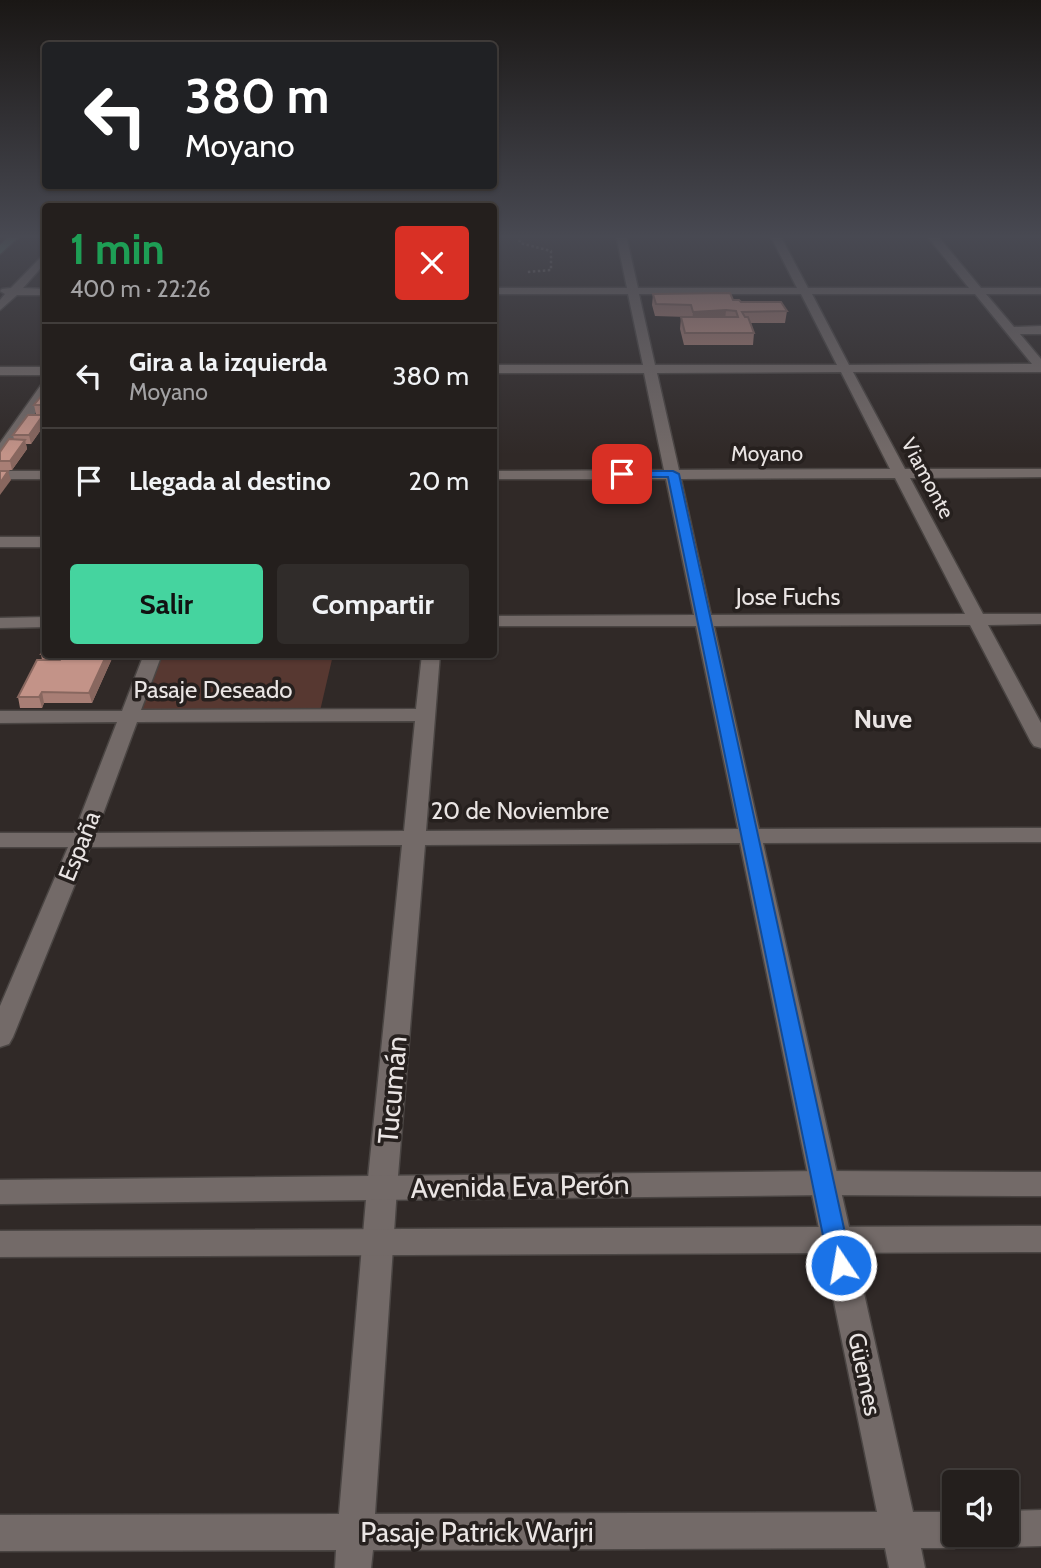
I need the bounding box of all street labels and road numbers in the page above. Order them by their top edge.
street label: Viamonte [896,433,960,523]
street label: Moyano [731,441,803,466]
street label: Jose Fuchs [735,582,840,611]
street label: Pasaje Deseado [133,675,293,704]
street label: 20 de Noviembre [431,796,609,825]
street label: España [52,806,106,885]
street label: Tucumán [370,1035,414,1145]
street label: Avenida Eva Perón [410,1167,630,1205]
street label: Güemes [842,1330,888,1418]
street label: Pasaje Patrick Warjri [360,1515,594,1549]

